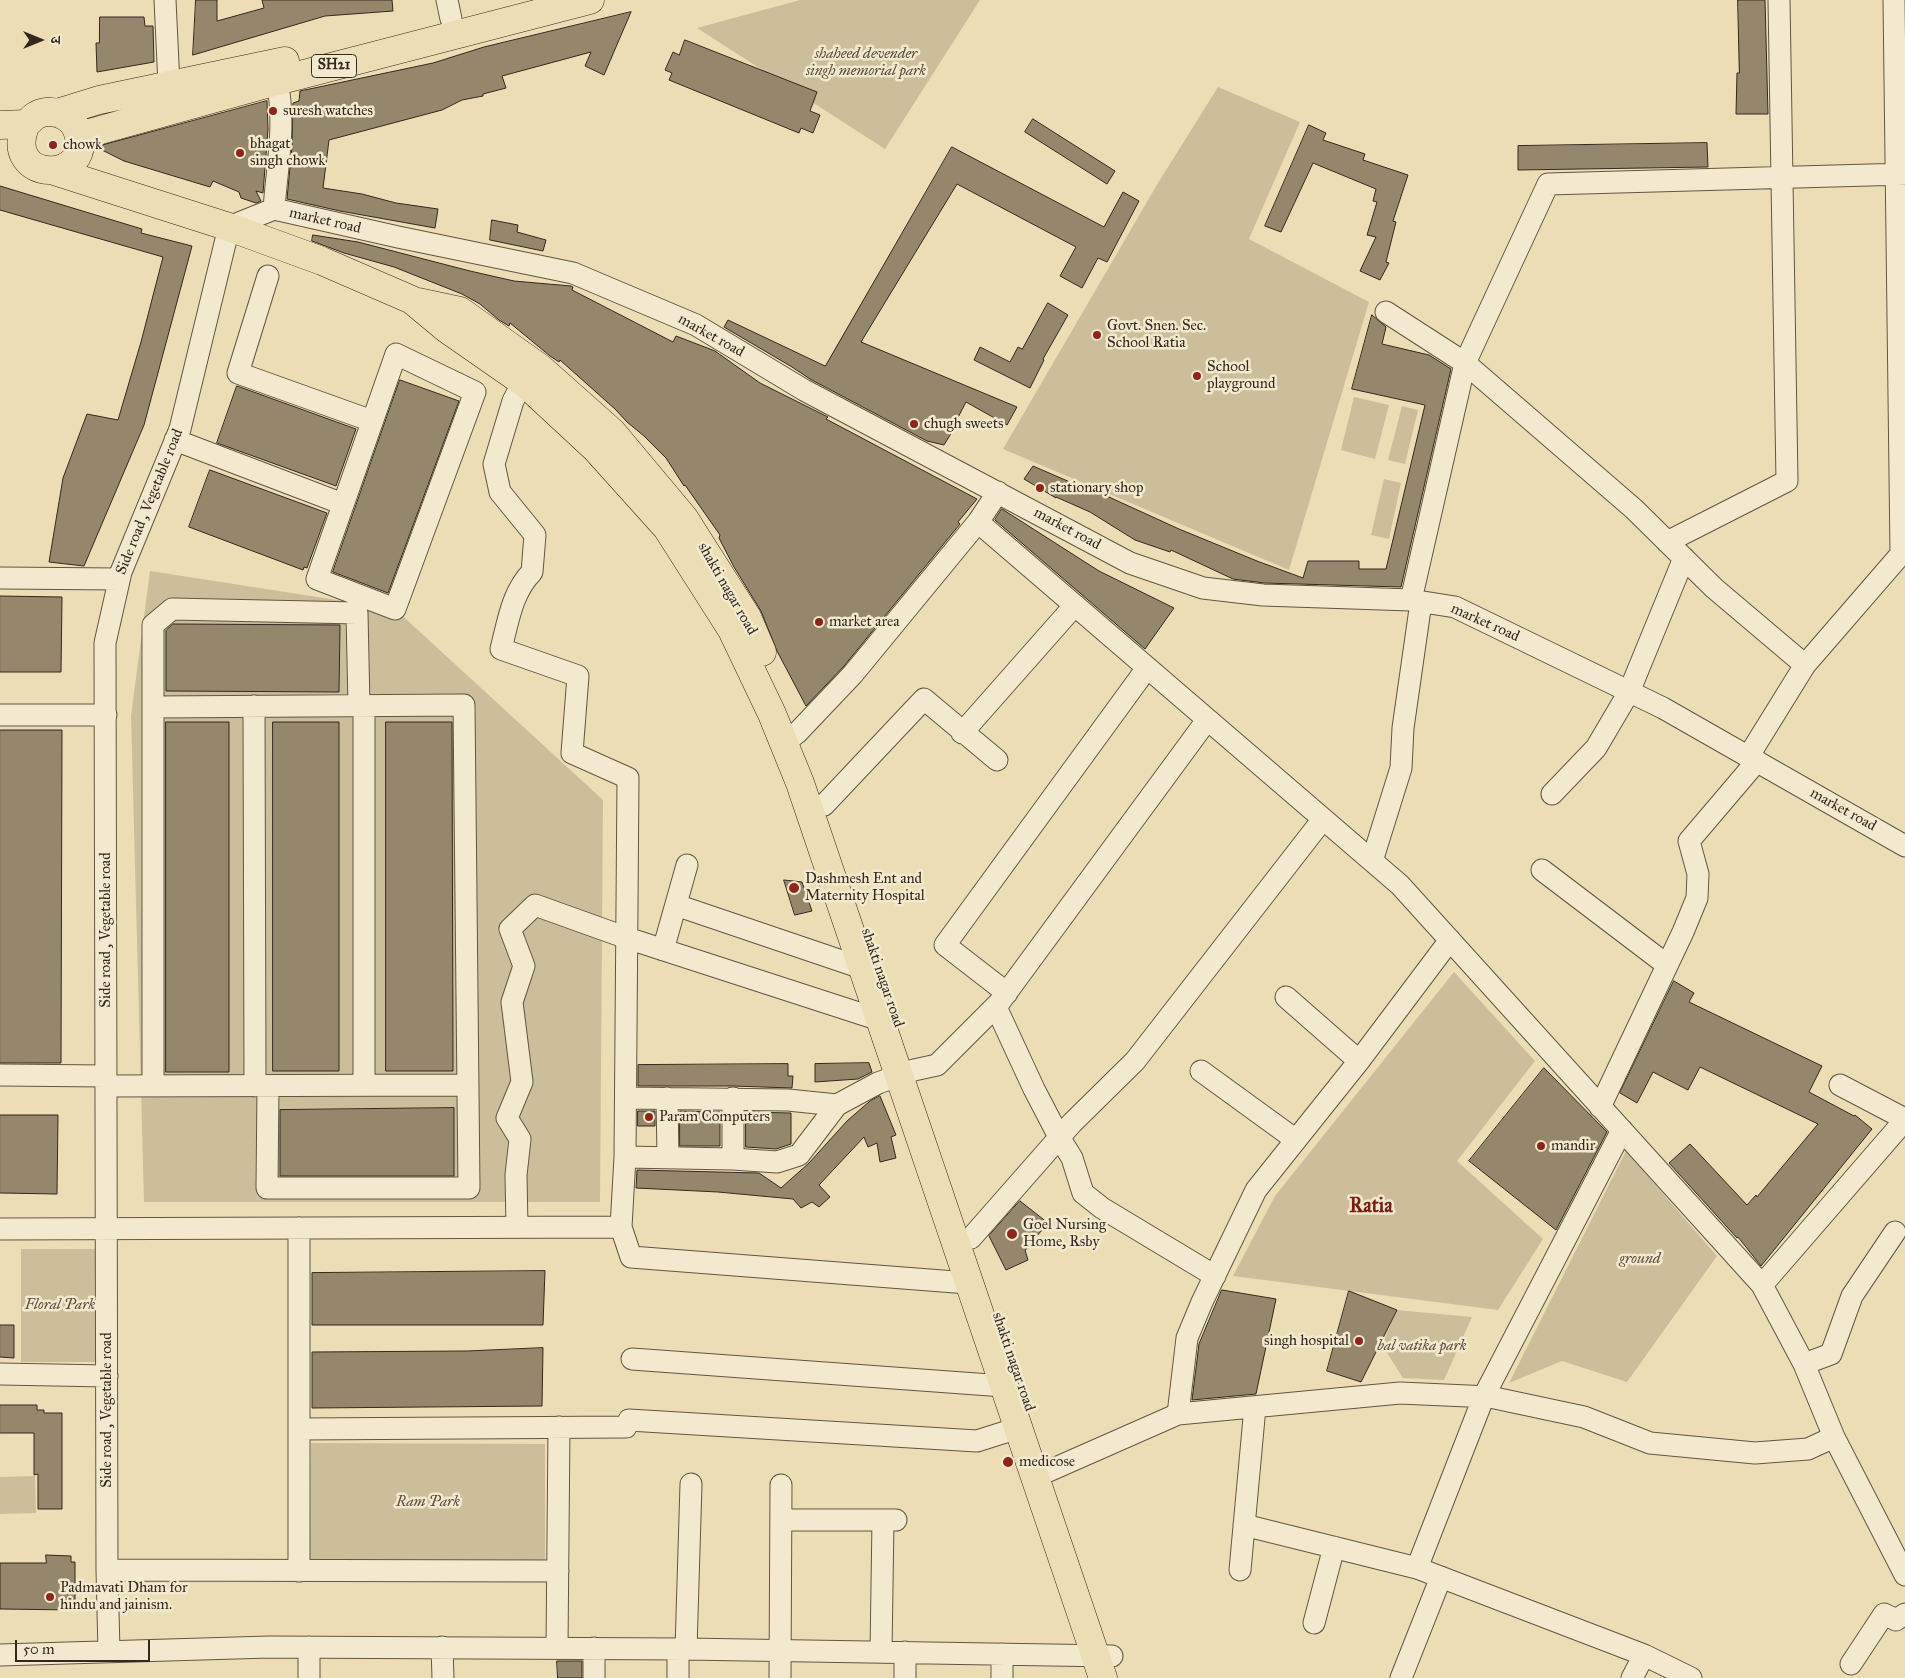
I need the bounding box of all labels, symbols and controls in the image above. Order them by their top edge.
north arrow [15,15,65,65]
text: उ [47,36,64,44]
park label: shaheed devender singh memorial park [806,45,926,80]
road number: SH21 [312,54,356,78]
place label: suresh watches [283,102,373,120]
marker: suresh watches [267,105,279,117]
place label: bhagat singh chowk [250,135,325,170]
place label: chowk [63,136,102,154]
marker: chowk [47,139,59,151]
marker: bhagat singh chowk [234,147,246,159]
street label: market road [287,204,363,238]
street label: market road [675,310,747,362]
place label: Govt. Snen. Sec. School Ratia [1107,317,1206,352]
marker: Govt. Snen. Sec. School Ratia [1091,329,1103,341]
place label: School playground [1207,358,1276,393]
marker: School playground [1191,370,1203,382]
place label: chugh sweets [924,415,1004,433]
marker: chugh sweets [908,418,920,430]
street label: Side road , Vegetable road [113,427,187,577]
place label: stationary shop [1050,479,1143,497]
marker: stationary shop [1034,482,1046,494]
street label: market road [1030,504,1104,554]
street label: shakti nagar road [693,540,761,638]
street label: market road [1448,600,1522,646]
place label: market area [829,613,900,631]
marker: market area [813,616,825,628]
street label: market road [1807,784,1879,836]
street label: Side road , Vegetable road [97,852,115,1008]
place label: Dashmesh Ent and Maternity Hospital [805,870,925,905]
marker: Dashmesh Ent and Maternity Hospital [787,881,801,895]
street label: shakti nagar road [857,926,907,1030]
place label: Param Computers [659,1108,770,1126]
marker: Param Computers [643,1111,655,1123]
place label: mandir [1551,1137,1595,1155]
marker: mandir [1535,1140,1547,1152]
district label: Ratia [1349,1195,1393,1219]
place label: Goel Nursing Home, Rsby [1023,1216,1106,1251]
marker: Goel Nursing Home, Rsby [1005,1227,1019,1241]
park label: ground [1619,1250,1661,1268]
park label: Floral Park [25,1296,95,1314]
street label: shakti nagar road [988,1310,1038,1414]
street label: Side road , Vegetable road [98,1332,116,1488]
place label: singh hospital [1264,1332,1349,1350]
marker: singh hospital [1353,1335,1365,1347]
park label: bal vatika park [1378,1337,1466,1355]
place label: medicose [1019,1453,1075,1471]
marker: medicose [1001,1455,1015,1469]
park label: Ram Park [396,1493,460,1511]
place label: Padmavati Dham for hindu and jainism. [60,1579,188,1614]
marker: Padmavati Dham for hindu and jainism. [44,1591,56,1603]
scale bar [18,1630,152,1662]
text: 50 m [23,1640,55,1658]

